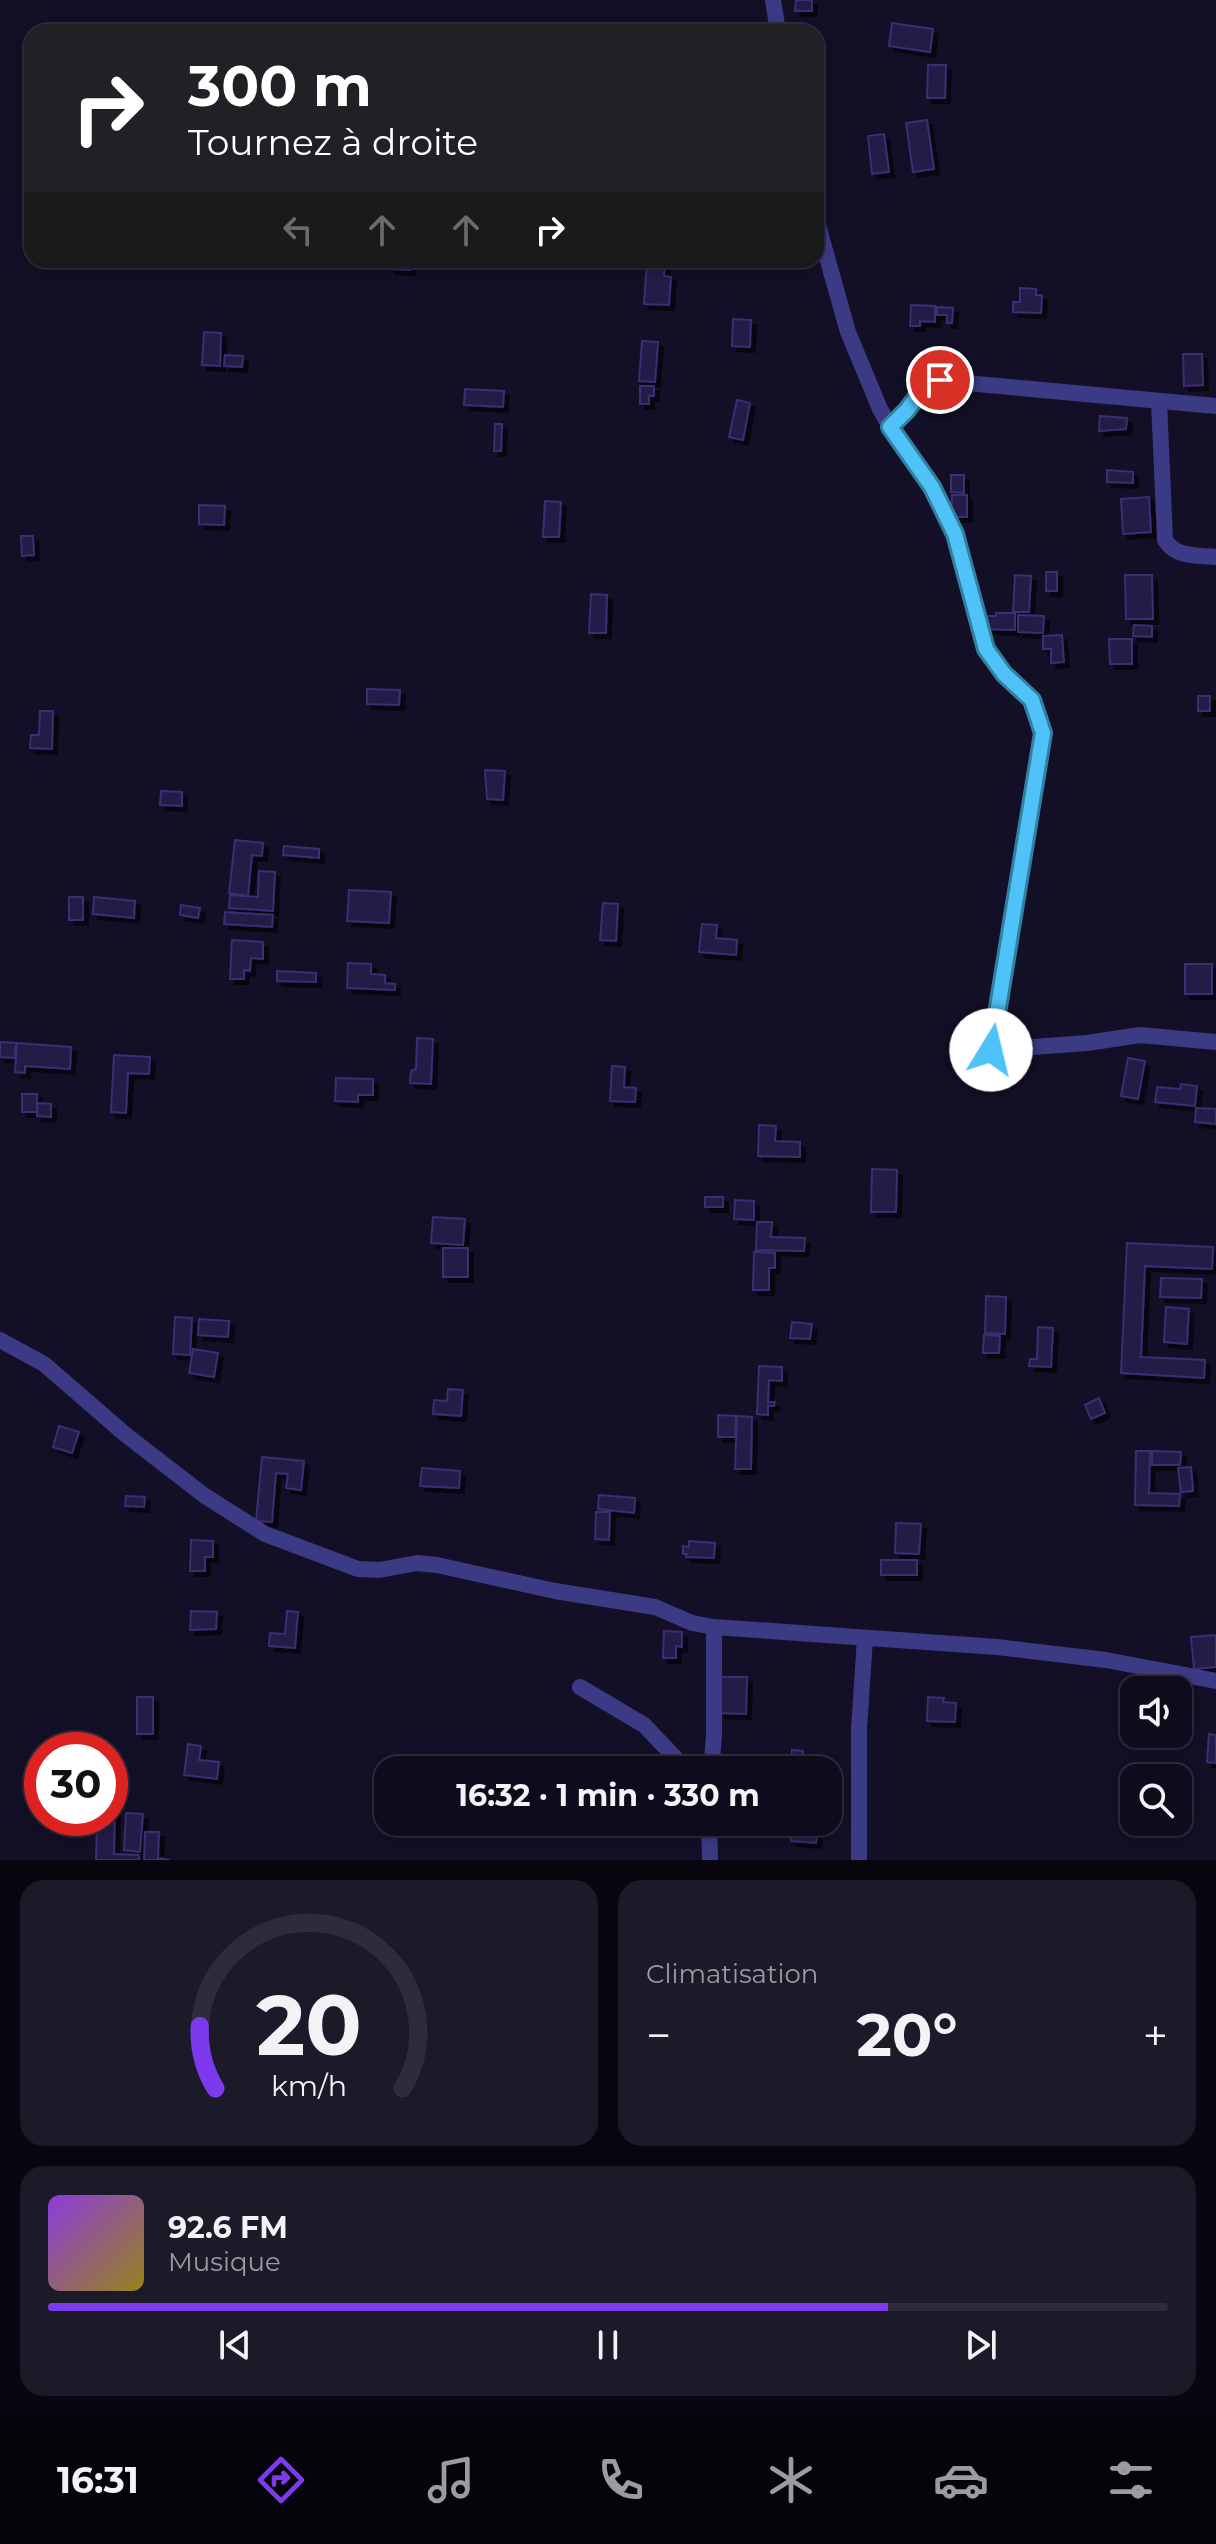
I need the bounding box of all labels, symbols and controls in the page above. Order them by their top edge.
text: 300 m [188,52,372,120]
icon: right [56,56,160,160]
text: Tournez à droite [188,120,478,164]
icon: left [276,208,320,252]
icon: ahead [360,208,404,252]
icon: ahead [444,208,488,252]
icon: right [528,208,572,252]
pin [906,346,974,414]
icon: arrive [918,358,962,402]
position arrow [949,1008,1033,1092]
map controls [1120,1676,1192,1836]
button: sound [1120,1676,1192,1748]
speed limit sign: 30 [24,1732,128,1836]
button: search [1120,1764,1192,1836]
text: 16:32 · 1 min · 330 m [456,1777,760,1814]
text: Climatisation [646,1958,818,1990]
text: 20 [256,1974,362,2076]
text: 20° [856,1998,958,2071]
text: − [646,2008,671,2062]
text: + [1143,2008,1168,2062]
text: km/h [271,2068,347,2103]
text: 92.6 FM [168,2209,288,2246]
text: Musique [168,2246,281,2278]
icon: previous [213,2323,257,2367]
icon: pause [586,2323,630,2367]
icon: next [959,2323,1003,2367]
icon: directions [253,2452,309,2508]
icon: music [423,2452,479,2508]
icon: phone [593,2452,649,2508]
icon: climate [763,2452,819,2508]
icon: car [933,2452,989,2508]
icon: filters [1103,2452,1159,2508]
text: 16:31 [57,2458,139,2502]

